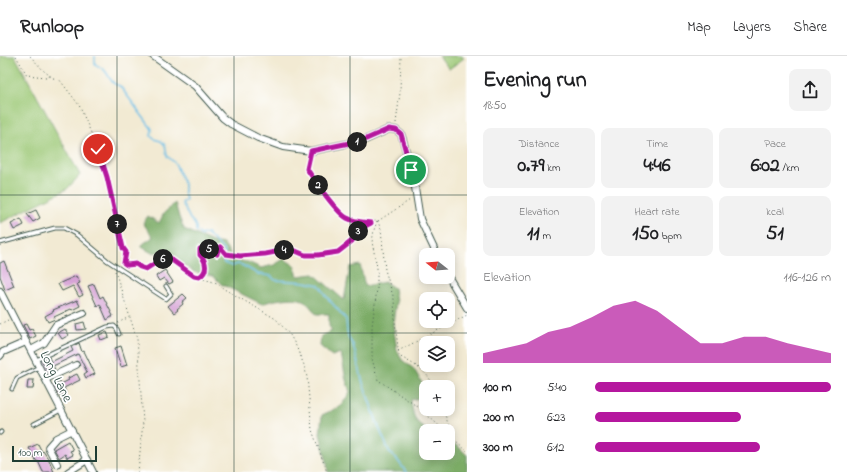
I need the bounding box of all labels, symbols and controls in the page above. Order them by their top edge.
text: Runloop [20,14,84,41]
text: Map [687,17,711,38]
text: Layers [733,17,771,38]
text: Share [793,17,827,38]
text: Evening run [483,65,587,97]
button: share [789,69,831,111]
text: 18:50 [483,96,506,115]
pin [81,132,115,166]
pin: 1 [347,132,367,152]
text: 1 [355,134,359,150]
text: Distance [519,136,559,152]
text: Time [646,136,668,152]
text: Pace [764,136,786,152]
icon: check [87,138,109,160]
text: 0.79 [517,152,544,181]
text: 4:46 [644,152,670,181]
text: 6:02 [751,152,780,181]
pin [394,153,428,187]
icon: arrive [400,159,422,181]
text: km [544,160,561,176]
text: /km [780,160,799,176]
pin: 2 [308,175,328,195]
text: 2 [315,177,321,193]
text: Elevation [519,204,559,220]
text: Heart rate [634,204,680,220]
text: kcal [766,204,784,220]
pin: 7 [107,214,127,234]
text: 7 [115,216,119,232]
text: 11 [527,220,540,249]
text: 150 [632,220,659,249]
text: 51 [766,220,784,249]
pin: 3 [348,221,368,241]
text: 3 [356,223,360,239]
text: m [540,228,551,244]
text: bpm [659,228,682,244]
pin: 5 [199,239,219,259]
pin: 4 [274,240,294,260]
text: 5 [206,241,212,257]
text: 4 [282,242,286,258]
north arrow [419,248,455,284]
map controls [419,248,455,460]
pin: 6 [153,249,173,269]
text: 6 [161,251,165,267]
text: Elevation [483,268,531,287]
text: 116–126 m [784,268,831,287]
button: locate [419,292,455,328]
button: layers [419,336,455,372]
street label: Long Lane [33,347,78,407]
text: 100 m [483,378,512,397]
text: 5:40 [547,378,567,397]
button: + [419,380,455,416]
text: 200 m [483,408,514,427]
text: 6:23 [547,408,566,427]
button: − [419,424,455,460]
text: 300 m [483,438,513,457]
text: 6:12 [547,438,564,457]
scale bar [12,444,97,463]
text: 100 m [18,445,42,461]

